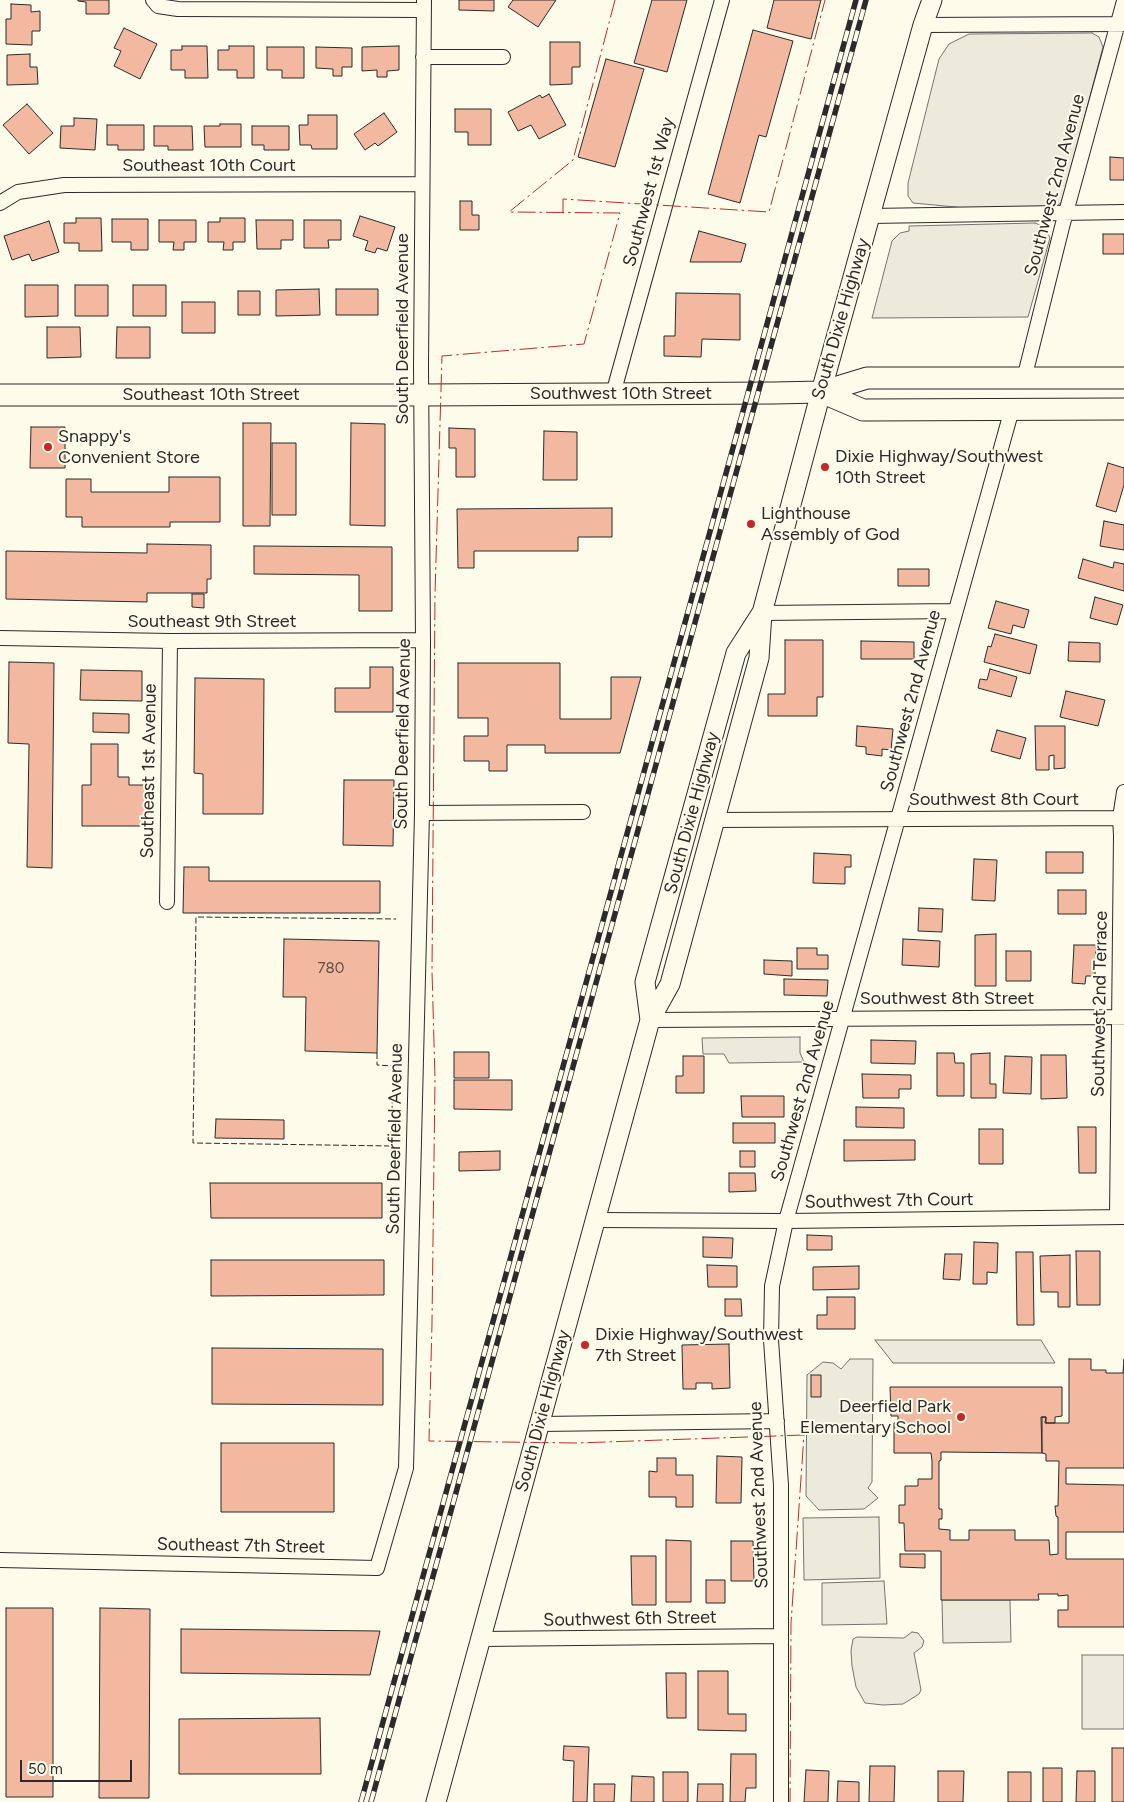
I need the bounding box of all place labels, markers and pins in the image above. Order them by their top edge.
place label: Snappy's Convenient Store [58,426,200,468]
marker: Snappy's Convenient Store [42,441,54,453]
place label: Dixie Highway/Southwest 10th Street [835,446,1043,488]
marker: Dixie Highway/Southwest 10th Street [819,461,831,473]
place label: Lighthouse Assembly of God [761,503,900,546]
marker: Lighthouse Assembly of God [745,518,757,530]
place label: Dixie Highway/Southwest 7th Street [595,1324,803,1366]
marker: Dixie Highway/Southwest 7th Street [579,1339,591,1351]
place label: Deerfield Park Elementary School [800,1396,951,1438]
marker: Deerfield Park Elementary School [955,1411,967,1423]

